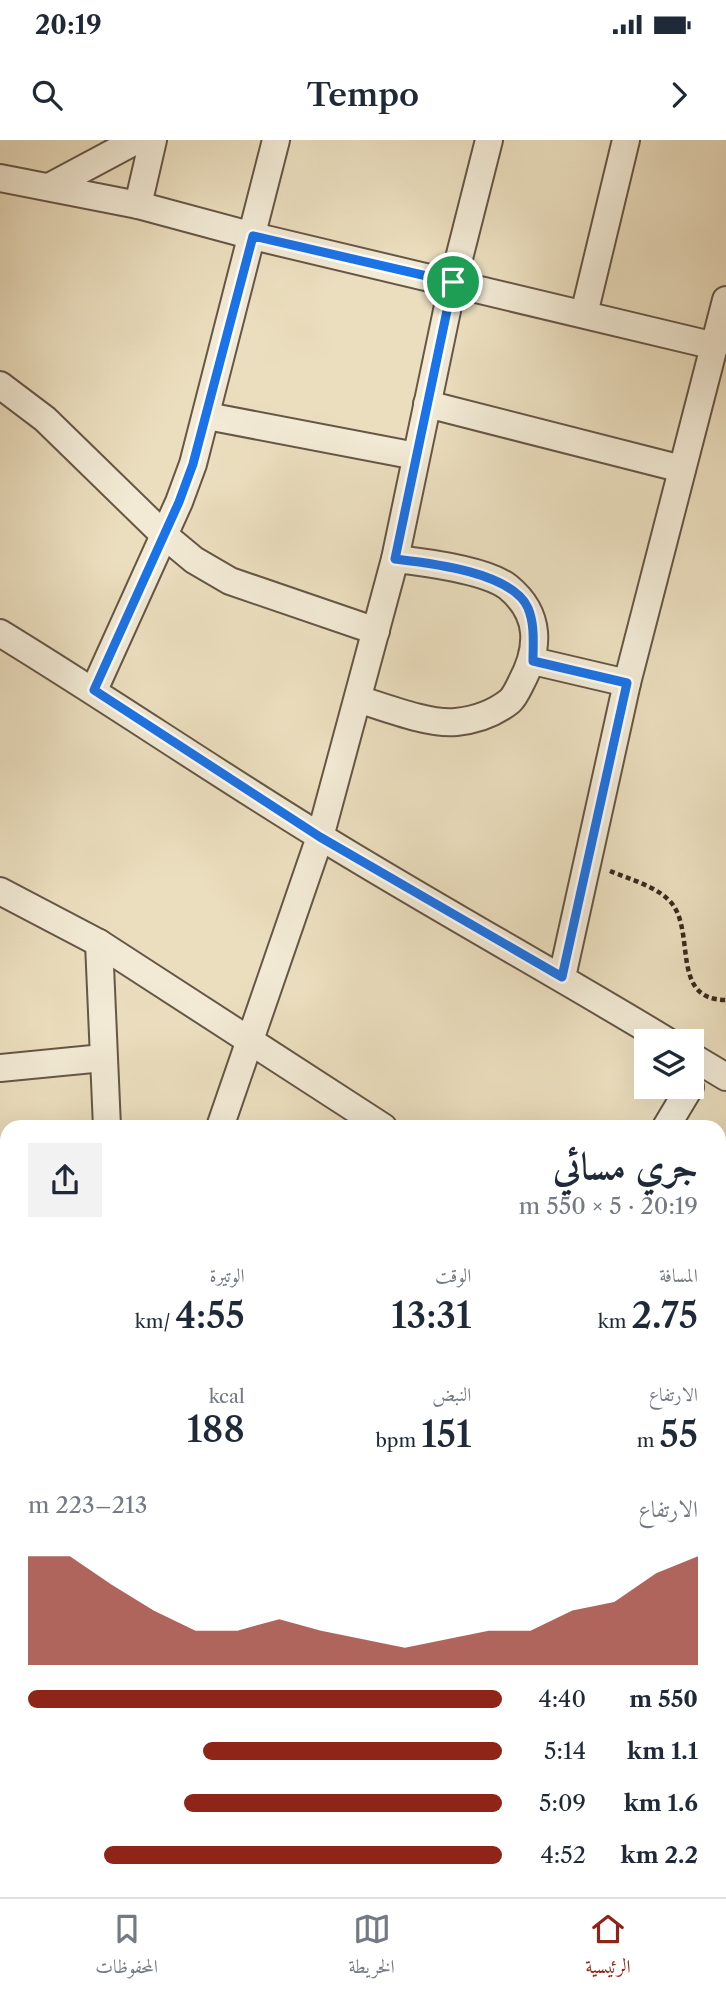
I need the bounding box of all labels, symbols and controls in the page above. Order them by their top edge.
text: 20:19 [35,9,102,41]
text: Tempo [307,75,419,114]
icon: search [28,76,66,114]
icon: forward [660,76,698,114]
pin [423,252,483,312]
icon: arrive [434,263,472,301]
map controls [634,1029,704,1099]
button: layers [634,1029,704,1099]
text: جري مسائي [553,1142,698,1189]
button: share [28,1143,102,1217]
text: 20:19 · 5 × 550 m [519,1192,698,1220]
text: الوتيرة [210,1264,245,1287]
text: الوقت [435,1264,471,1287]
text: المسافة [659,1264,698,1287]
text: 4:55 [175,1294,245,1337]
text: 13:31 [391,1294,471,1337]
text: 2.75 [632,1294,698,1337]
text: /km [135,1310,175,1333]
text: km [598,1310,632,1333]
text: النبض [432,1383,471,1406]
text: الارتفاع [649,1383,698,1406]
text: kcal [209,1385,245,1408]
text: 188 [187,1408,245,1451]
text: 151 [421,1413,471,1456]
text: 55 [660,1413,698,1456]
text: bpm [375,1429,421,1452]
text: m [637,1429,660,1452]
text: 213–223 m [28,1491,147,1519]
text: الارتفاع [638,1495,698,1523]
text: 4:40 [538,1685,586,1713]
text: 550 m [629,1685,698,1713]
text: 5:14 [544,1737,586,1765]
text: 1.1 km [627,1737,698,1765]
text: 5:09 [539,1789,586,1817]
text: 1.6 km [624,1789,698,1817]
text: 4:52 [541,1841,586,1869]
text: 2.2 km [621,1841,698,1869]
tab: المحفوظات [95,1910,158,1985]
tab: الخريطة [348,1910,395,1985]
tab: الرئيسية [585,1910,631,1985]

